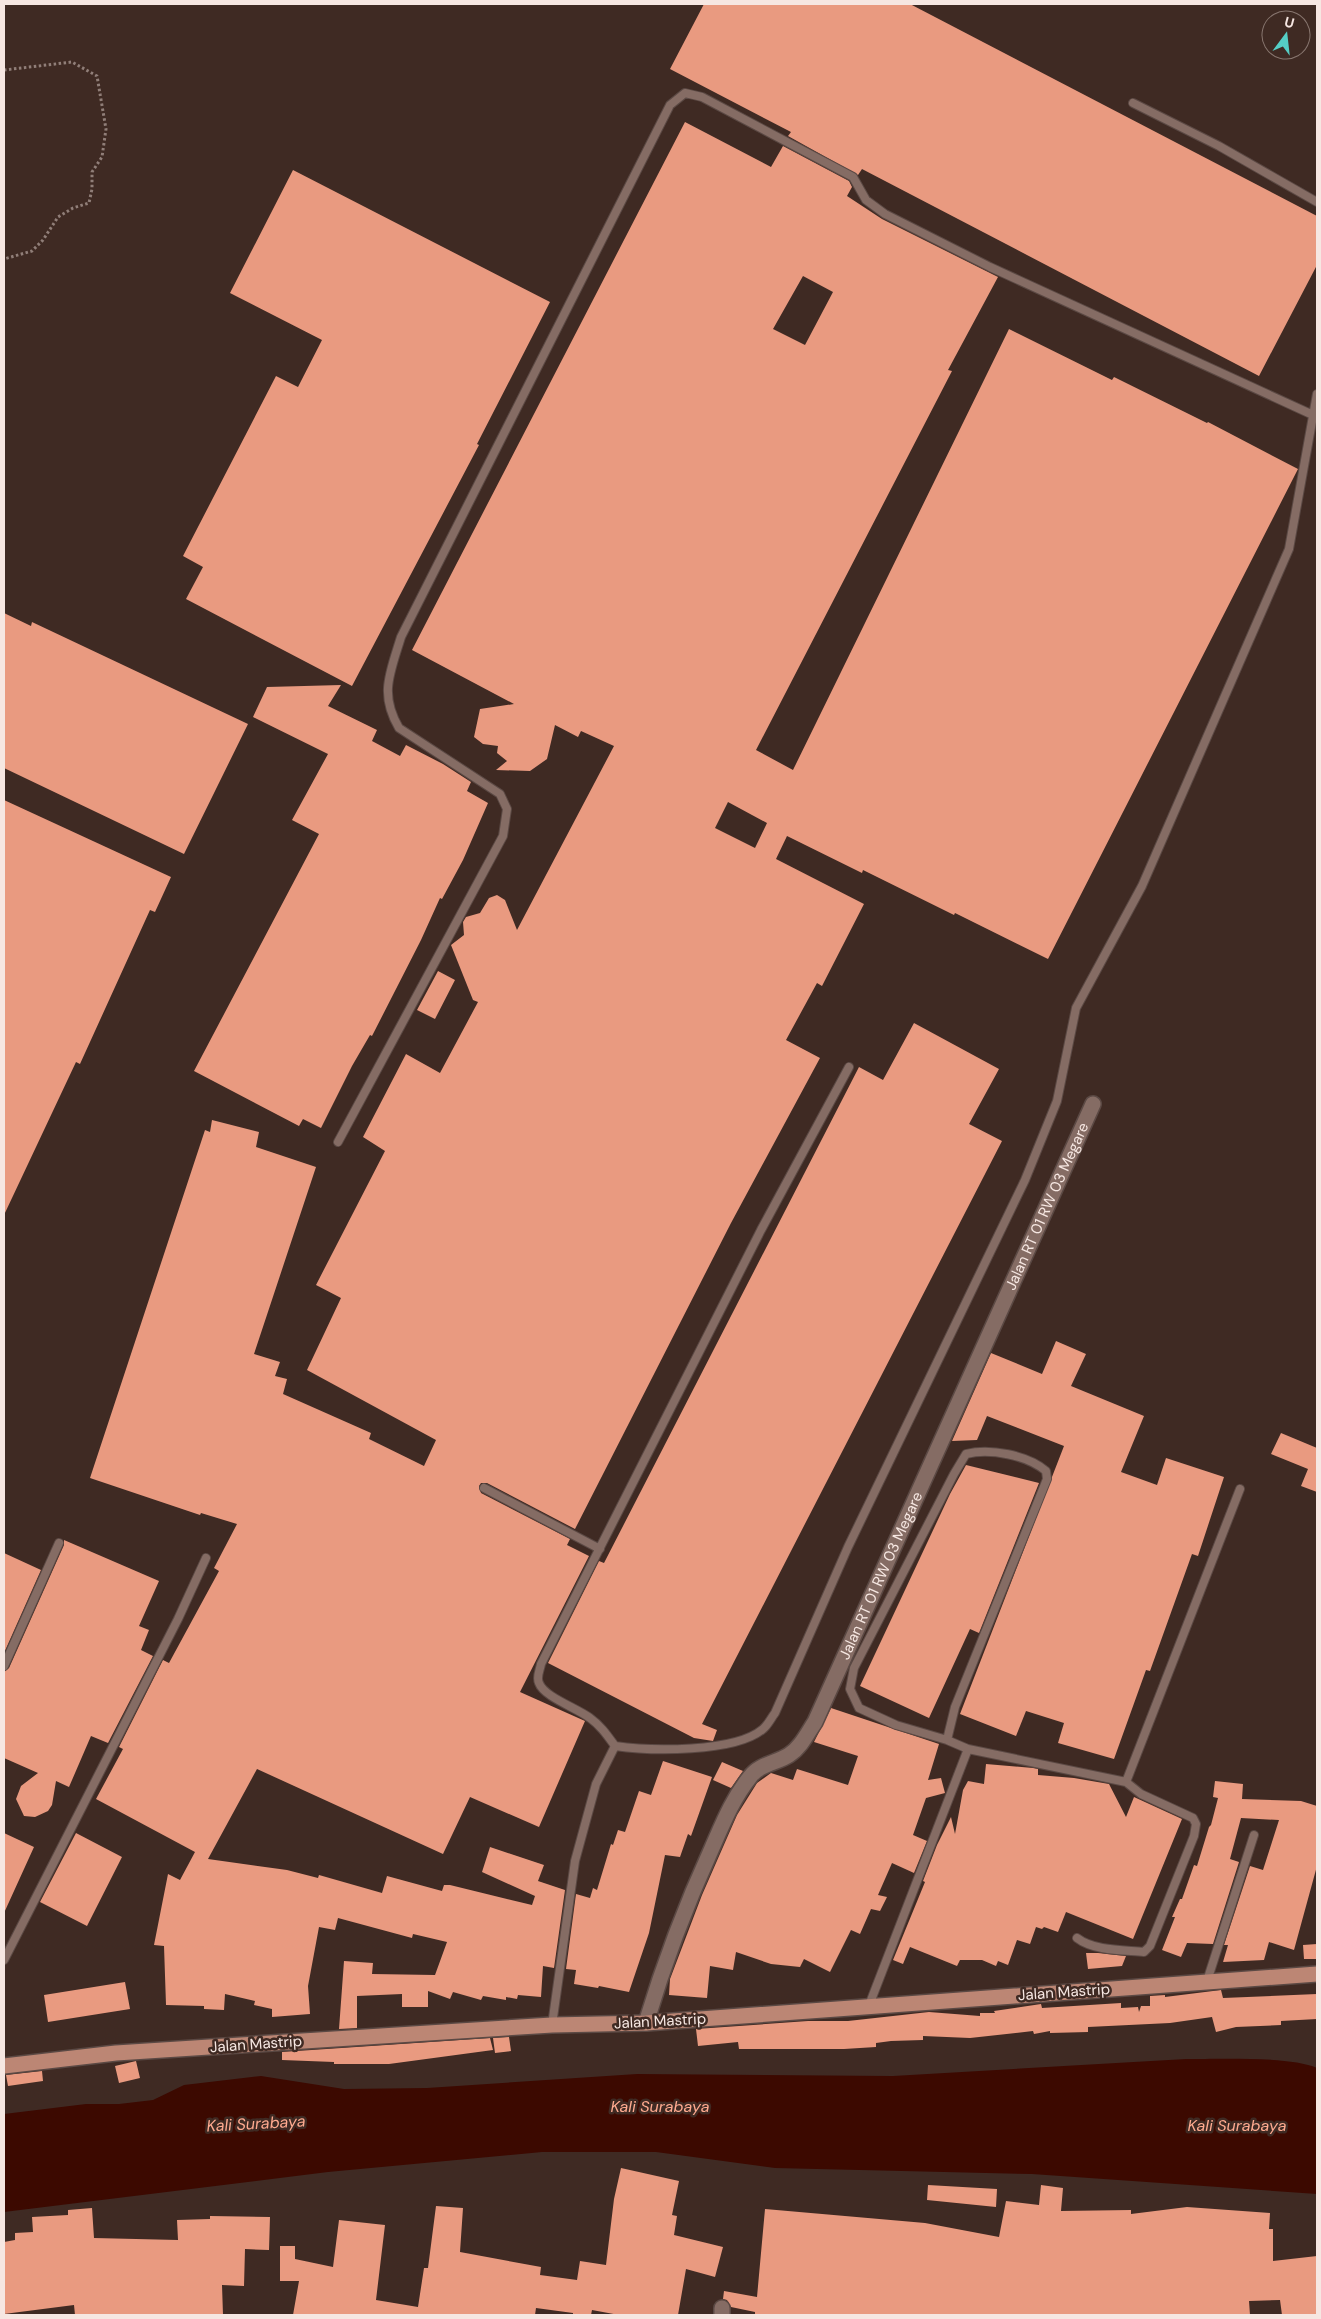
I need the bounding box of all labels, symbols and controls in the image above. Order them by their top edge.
north arrow [1261,10,1311,60]
text: U [1282,13,1296,32]
street label: Jalan RT 01 RW 03 Megare [1001,1119,1093,1293]
street label: Jalan RT 01 RW 03 Megare [834,1489,927,1663]
street label: Jalan Mastrip [1017,1979,1111,2005]
street label: Jalan Mastrip [613,2009,707,2033]
street label: Jalan Mastrip [209,2031,303,2057]
water label: Kali Surabaya [610,2096,710,2117]
water label: Kali Surabaya [206,2110,306,2137]
water label: Kali Surabaya [1187,2115,1287,2136]

